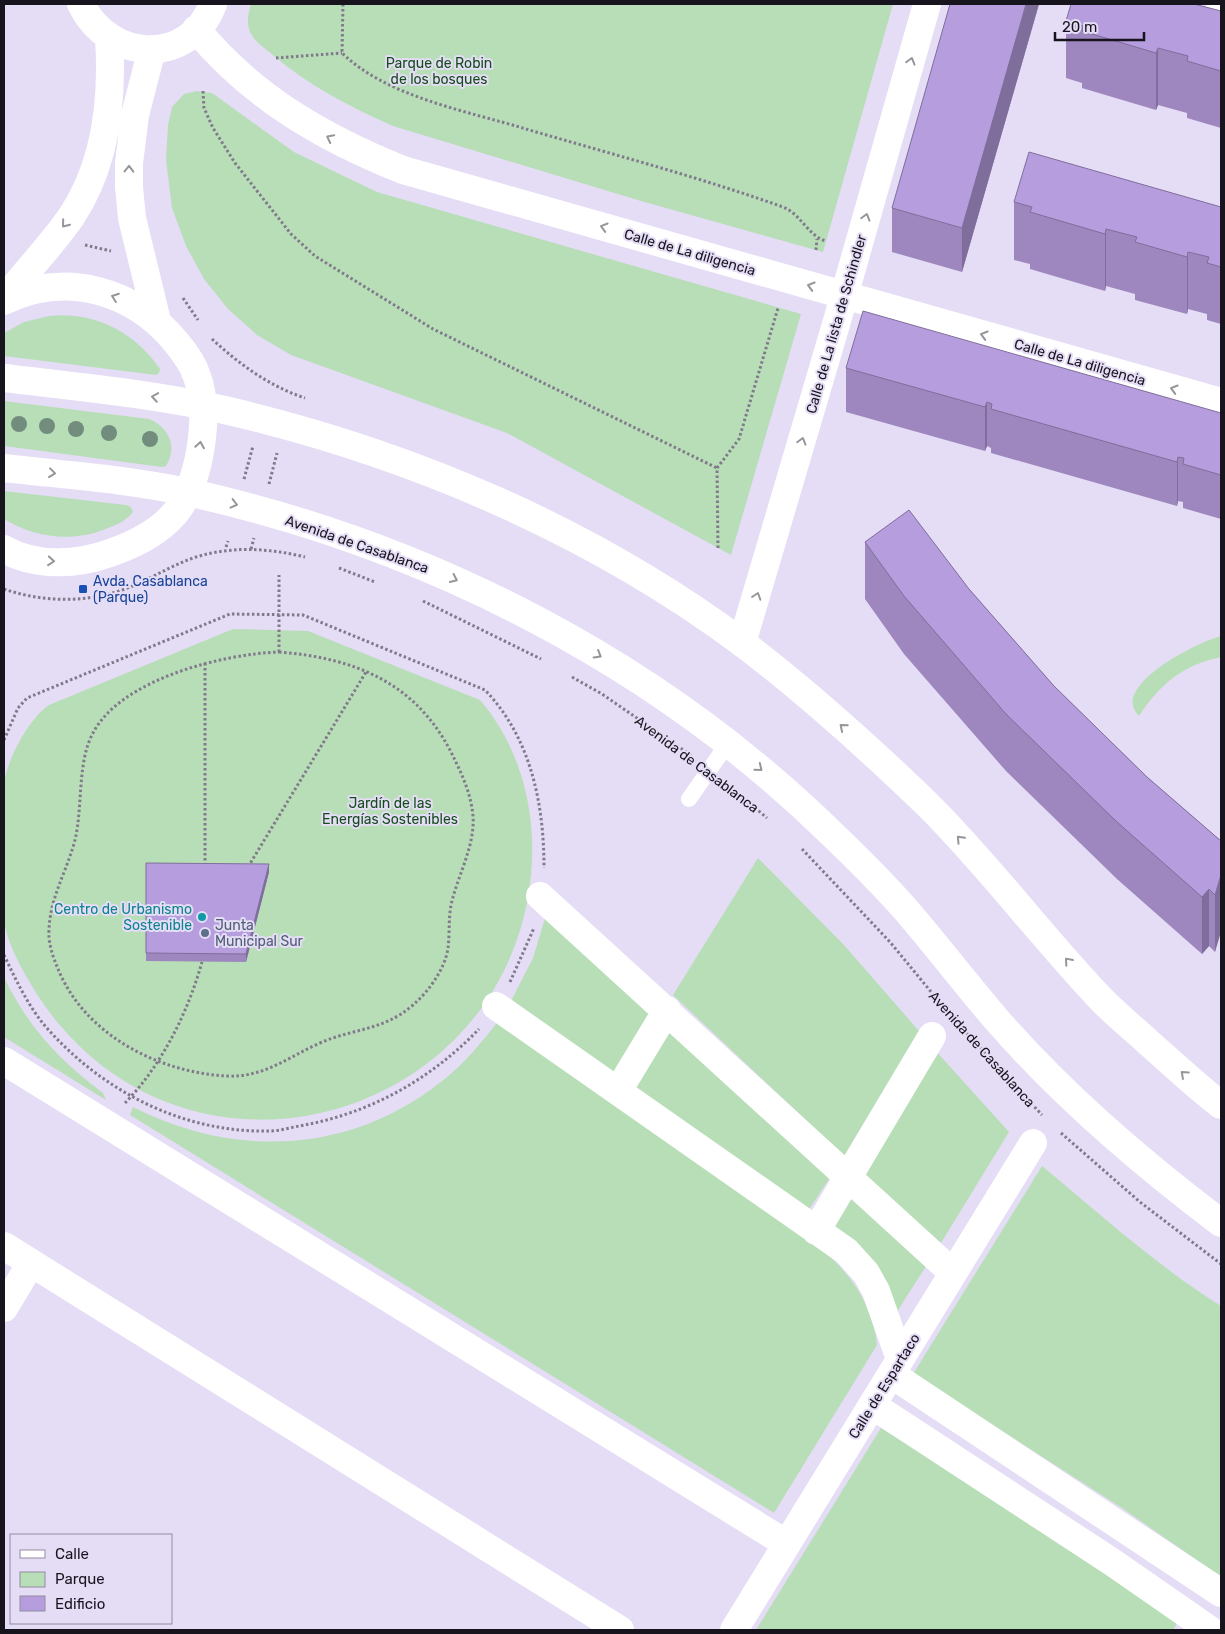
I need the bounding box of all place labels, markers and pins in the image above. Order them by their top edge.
place label: Avda. Casablanca (Parque) [93,573,208,606]
marker: Avda. Casablanca (Parque) [77,583,89,595]
place label: Centro de Urbanismo Sostenible [54,901,192,934]
marker: Centro de Urbanismo Sostenible [196,911,208,923]
place label: Junta Municipal Sur [215,917,304,950]
marker: Junta Municipal Sur [199,927,211,939]

